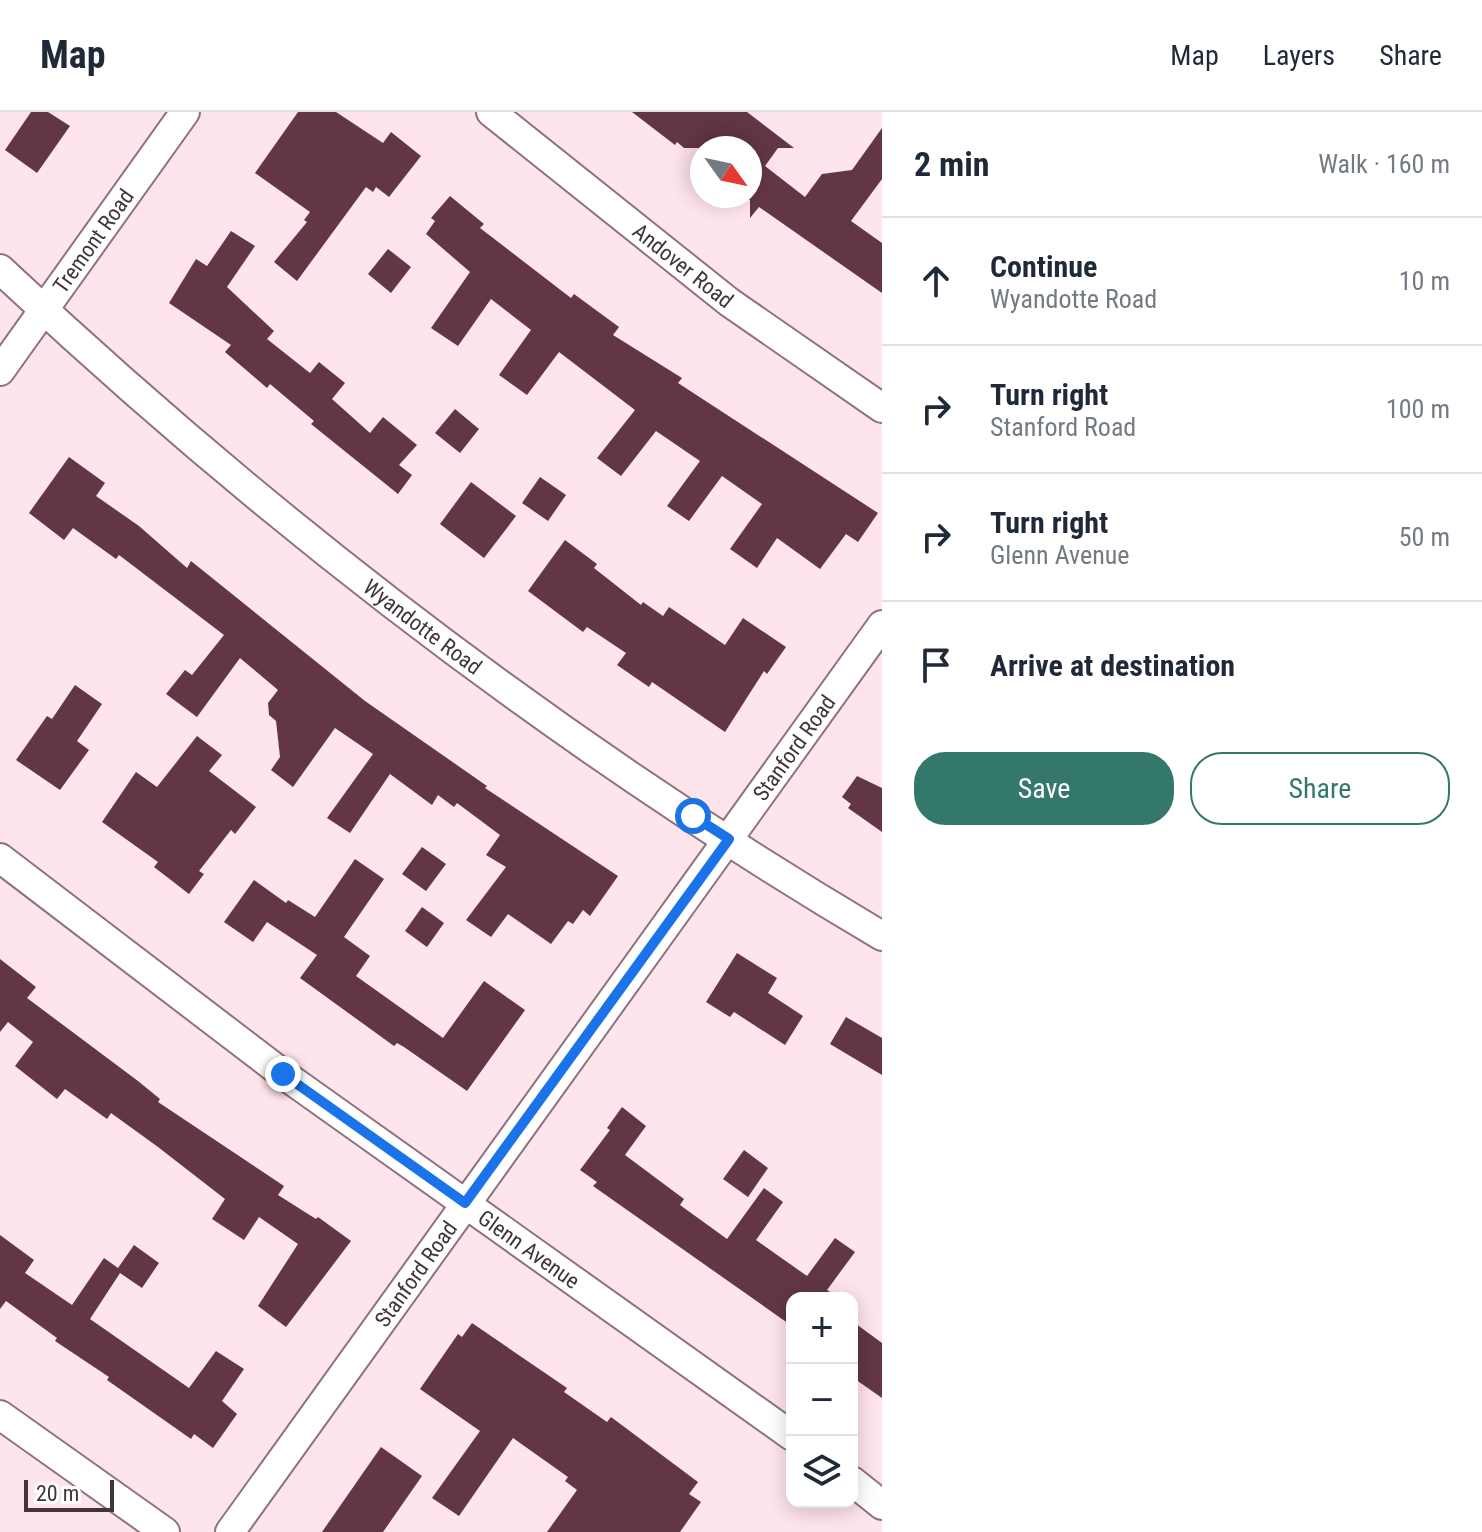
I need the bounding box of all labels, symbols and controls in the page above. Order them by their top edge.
text: Map [40,33,106,77]
text: Map [1170,39,1219,72]
text: Layers [1263,39,1335,72]
text: Share [1379,39,1442,72]
north arrow [690,136,762,208]
text: 2 min [914,144,990,184]
text: Walk · 160 m [1318,149,1450,179]
street label: Tremont Road [48,184,138,298]
street label: Andover Road [628,218,738,313]
text: Continue [990,249,1097,284]
icon: ahead [914,259,958,303]
text: 10 m [1399,266,1450,296]
text: Wyandotte Road [990,284,1157,314]
text: Turn right [990,377,1108,412]
icon: right [914,387,958,431]
text: 100 m [1386,394,1450,424]
text: Stanford Road [990,412,1136,442]
text: Turn right [990,505,1108,540]
icon: right [914,515,958,559]
text: 50 m [1399,522,1450,552]
text: Glenn Avenue [990,540,1130,570]
street label: Wyandotte Road [359,574,487,679]
icon: arrive [914,643,958,687]
text: Arrive at destination [990,648,1235,683]
street label: Stanford Road [748,690,840,805]
button: Save [914,752,1174,825]
button: Share [1190,752,1450,825]
route start [675,798,711,834]
route end [265,1056,301,1092]
street label: Glenn Avenue [474,1205,584,1293]
street label: Stanford Road [369,1216,462,1331]
map controls [786,1292,858,1508]
button: + [786,1292,858,1364]
button: − [786,1364,858,1436]
button: layers [786,1436,858,1508]
scale bar [24,1476,114,1512]
text: 20 m [36,1481,79,1506]

